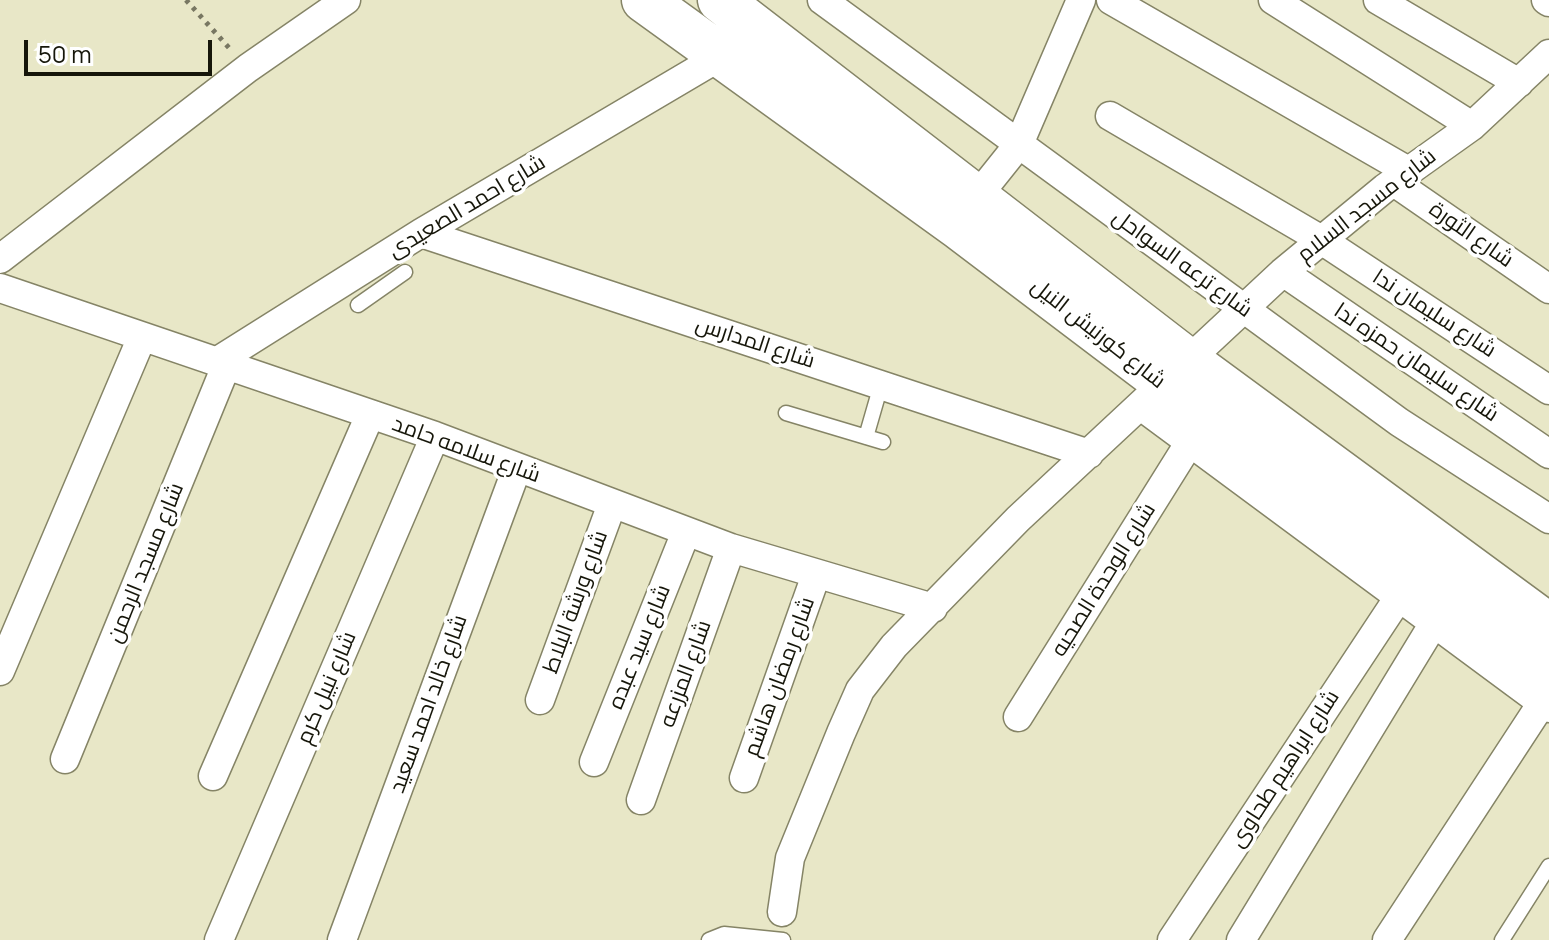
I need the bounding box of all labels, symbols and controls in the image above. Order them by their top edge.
scale bar [28,24,216,74]
text: 50 m [38,37,92,70]
street label: شارع مسجد السلام [1292,144,1442,268]
street label: شارع احمد الصعيدى [384,150,550,264]
street label: شارع الثورة [1424,196,1518,274]
street label: شارع ترعه السواحل [1107,204,1257,324]
street label: شارع سليمان ندا [1367,264,1501,364]
street label: شارع كورنيش النيل [1025,273,1171,395]
street label: شارع سليمان حمزه ندا [1328,298,1504,428]
street label: شارع المدارس [692,311,818,375]
street label: شارع سلامه حامد [388,411,544,489]
street label: شارع مسجد الرحمن [102,479,190,647]
street label: شارع الوحدة الصحيه [1046,498,1162,662]
street label: شارع ورشة البلاط [538,527,614,677]
street label: شارع سيد عبده [603,581,677,713]
street label: شارع رمضان هاشم [739,594,821,760]
street label: شارع خالد احمد سعيد [385,611,473,797]
street label: شارع المزرعه [654,617,718,731]
street label: شارع نبيل كرم [291,628,363,748]
street label: شارع ابراهيم طحاوى [1224,685,1346,853]

